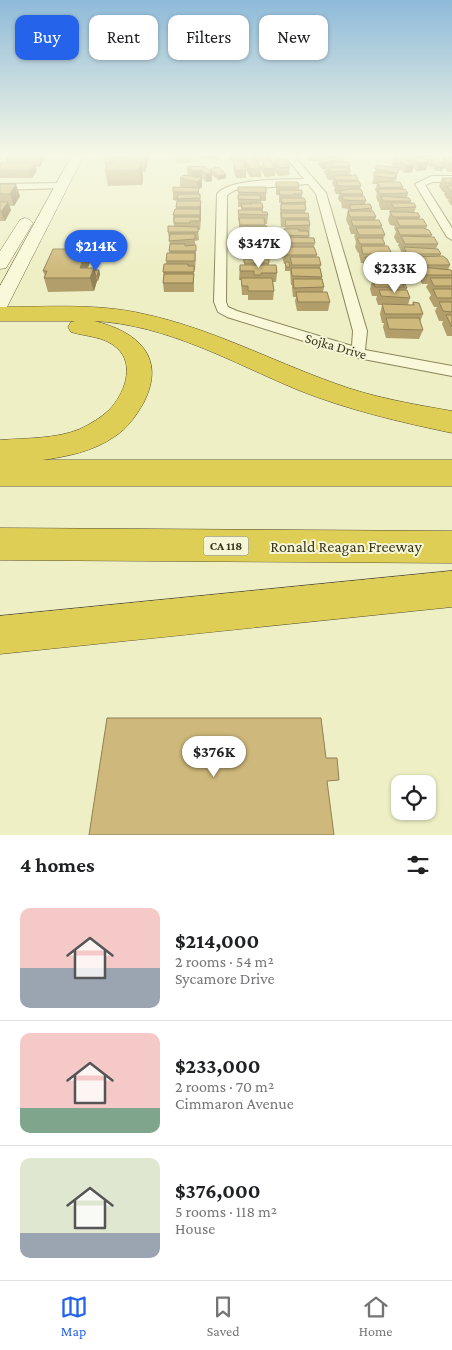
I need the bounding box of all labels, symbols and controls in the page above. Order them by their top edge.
chip: Buy [15,15,79,60]
chip: Rent [89,15,158,60]
chip: Filters [168,15,249,60]
chip: New [259,15,328,60]
pin: $347K [224,226,294,269]
pin: $214K [61,230,131,272]
text: $347K [238,234,280,251]
text: $214K [76,237,116,254]
pin: $233K [360,252,430,294]
text: $233K [374,259,416,276]
street label: Sojka Drive [303,330,369,363]
road number: CA 118 [204,536,248,556]
street label: Ronald Reagan Freeway [270,538,422,556]
pin: $376K [179,736,249,778]
text: $376K [193,743,235,760]
map controls [391,775,436,820]
button: locate [391,775,436,820]
icon: filters [404,851,432,879]
text: 4 homes [20,853,94,877]
icon: home [60,928,120,988]
text: $214,000 [175,929,259,953]
text: 2 rooms · 54 m² [175,953,274,970]
text: Sycamore Drive [175,970,275,987]
icon: home [60,1053,120,1113]
text: $233,000 [175,1054,261,1078]
text: 2 rooms · 70 m² [175,1078,274,1095]
text: Cimmaron Avenue [175,1095,294,1112]
icon: home [60,1178,120,1238]
text: $376,000 [175,1179,260,1203]
text: 5 rooms · 118 m² [175,1203,277,1220]
text: House [175,1220,215,1237]
tab: Map [60,1293,88,1339]
tab: Saved [207,1293,240,1339]
tab: Home [359,1293,392,1339]

